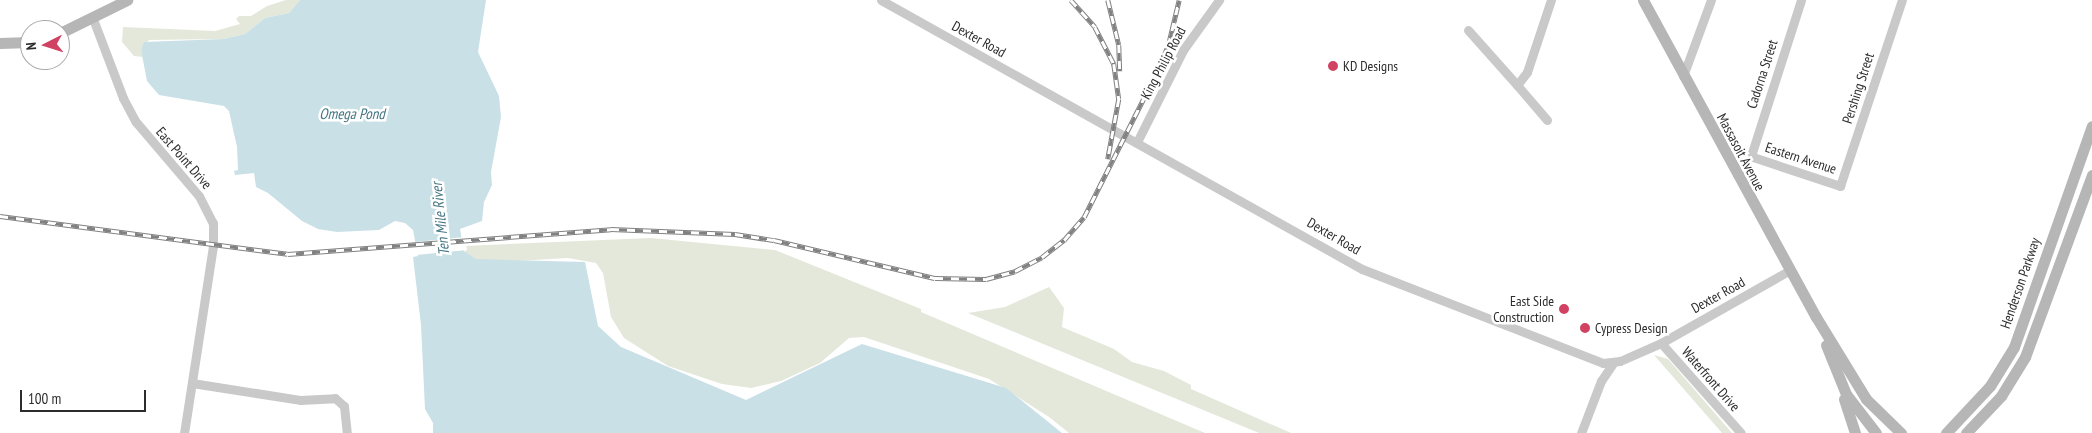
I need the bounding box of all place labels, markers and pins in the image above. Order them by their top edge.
place label: KD Designs [1343,58,1398,74]
marker: KD Designs [1327,60,1339,72]
place label: East Side Construction [1493,293,1554,326]
marker: East Side Construction [1558,303,1570,315]
place label: Cypress Design [1595,320,1667,336]
marker: Cypress Design [1579,322,1591,334]

